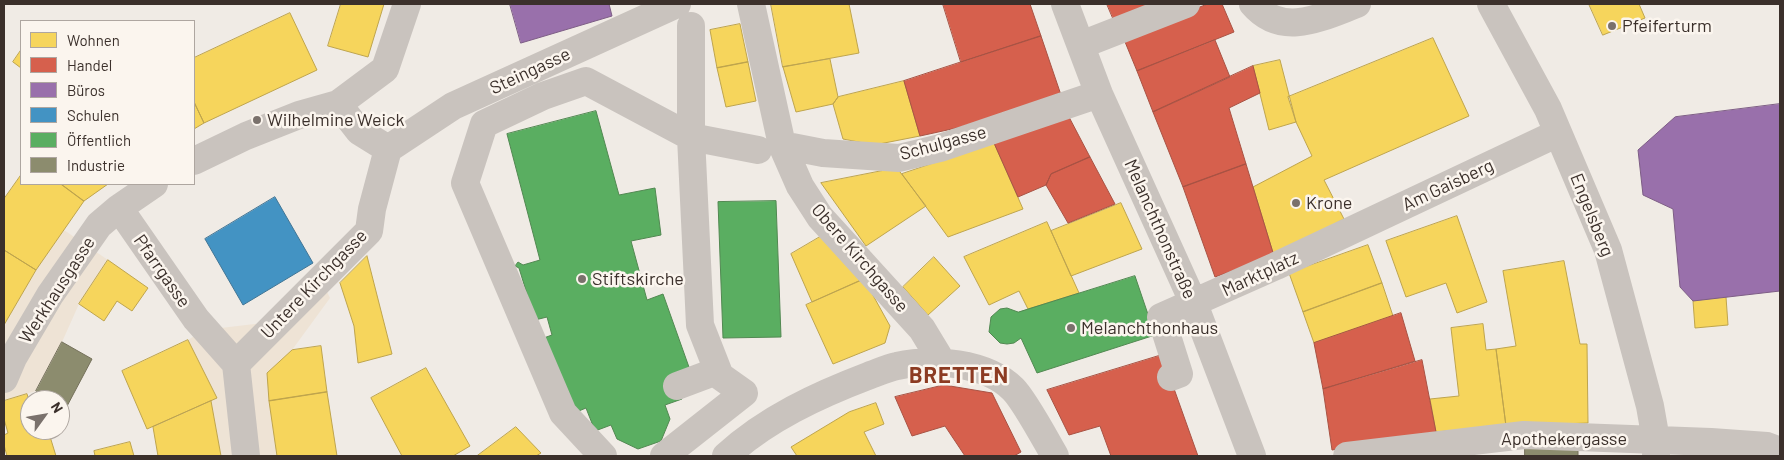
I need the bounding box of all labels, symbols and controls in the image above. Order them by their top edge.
place label: Pfeiferturm [1622,15,1712,37]
legend [20,20,195,185]
marker: Pfeiferturm [1606,20,1618,32]
text: Wohnen [67,31,120,49]
street label: Steingasse [486,43,574,99]
text: Handel [67,56,112,74]
text: Büros [67,81,105,99]
text: Schulen [67,106,119,124]
place label: Wilhelmine Weick [267,109,405,131]
marker: Wilhelmine Weick [251,114,263,126]
street label: Schulgasse [897,121,989,165]
text: Öffentlich [67,131,131,149]
street label: Am Gaisberg [1399,154,1497,216]
text: Industrie [67,156,125,174]
street label: Melanchthonstraße [1120,156,1200,302]
street label: Engelsberg [1566,170,1618,260]
place label: Krone [1306,192,1352,214]
marker: Krone [1290,197,1302,209]
street label: Obere Kirchgasse [807,199,913,317]
street label: Untere Kirchgasse [256,225,372,343]
street label: Pfarrgasse [129,230,195,312]
street label: Werkhausgasse [15,233,99,347]
street label: Marktplatz [1218,247,1302,301]
place label: Stiftskirche [592,268,684,290]
marker: Stiftskirche [576,273,588,285]
place label: Melanchthonhaus [1081,317,1218,339]
marker: Melanchthonhaus [1065,322,1077,334]
district label: BRETTEN [908,363,1010,389]
north arrow [20,390,70,440]
text: N [48,399,67,416]
street label: Apothekergasse [1501,428,1627,450]

